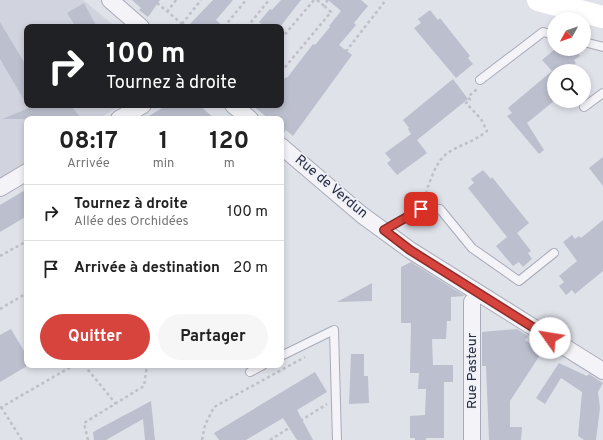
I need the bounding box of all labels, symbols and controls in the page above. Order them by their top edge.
north arrow [547,12,591,56]
map controls [547,12,591,108]
text: 100 m [106,37,186,73]
icon: right [40,40,92,92]
button: search [547,64,591,108]
text: Tournez à droite [106,72,237,95]
text: 08:17 [59,127,118,157]
text: 1 [159,127,168,157]
text: 120 [209,127,249,157]
street label: Rue de Verdun [291,152,371,222]
text: Arrivée [67,156,110,172]
text: min [153,156,174,172]
text: m [224,156,235,172]
pin [404,192,438,226]
text: Tournez à droite [74,195,188,214]
icon: arrive [410,198,432,220]
icon: right [40,202,62,224]
text: 100 m [227,203,268,222]
text: Allée des Orchidées [74,214,189,230]
icon: arrive [40,258,62,280]
text: Arrivée à destination [74,259,220,278]
text: 20 m [233,259,268,278]
button: Quitter [40,314,150,360]
button: Partager [158,314,268,360]
position arrow [529,317,571,359]
street label: Rue Pasteur [464,332,481,409]

